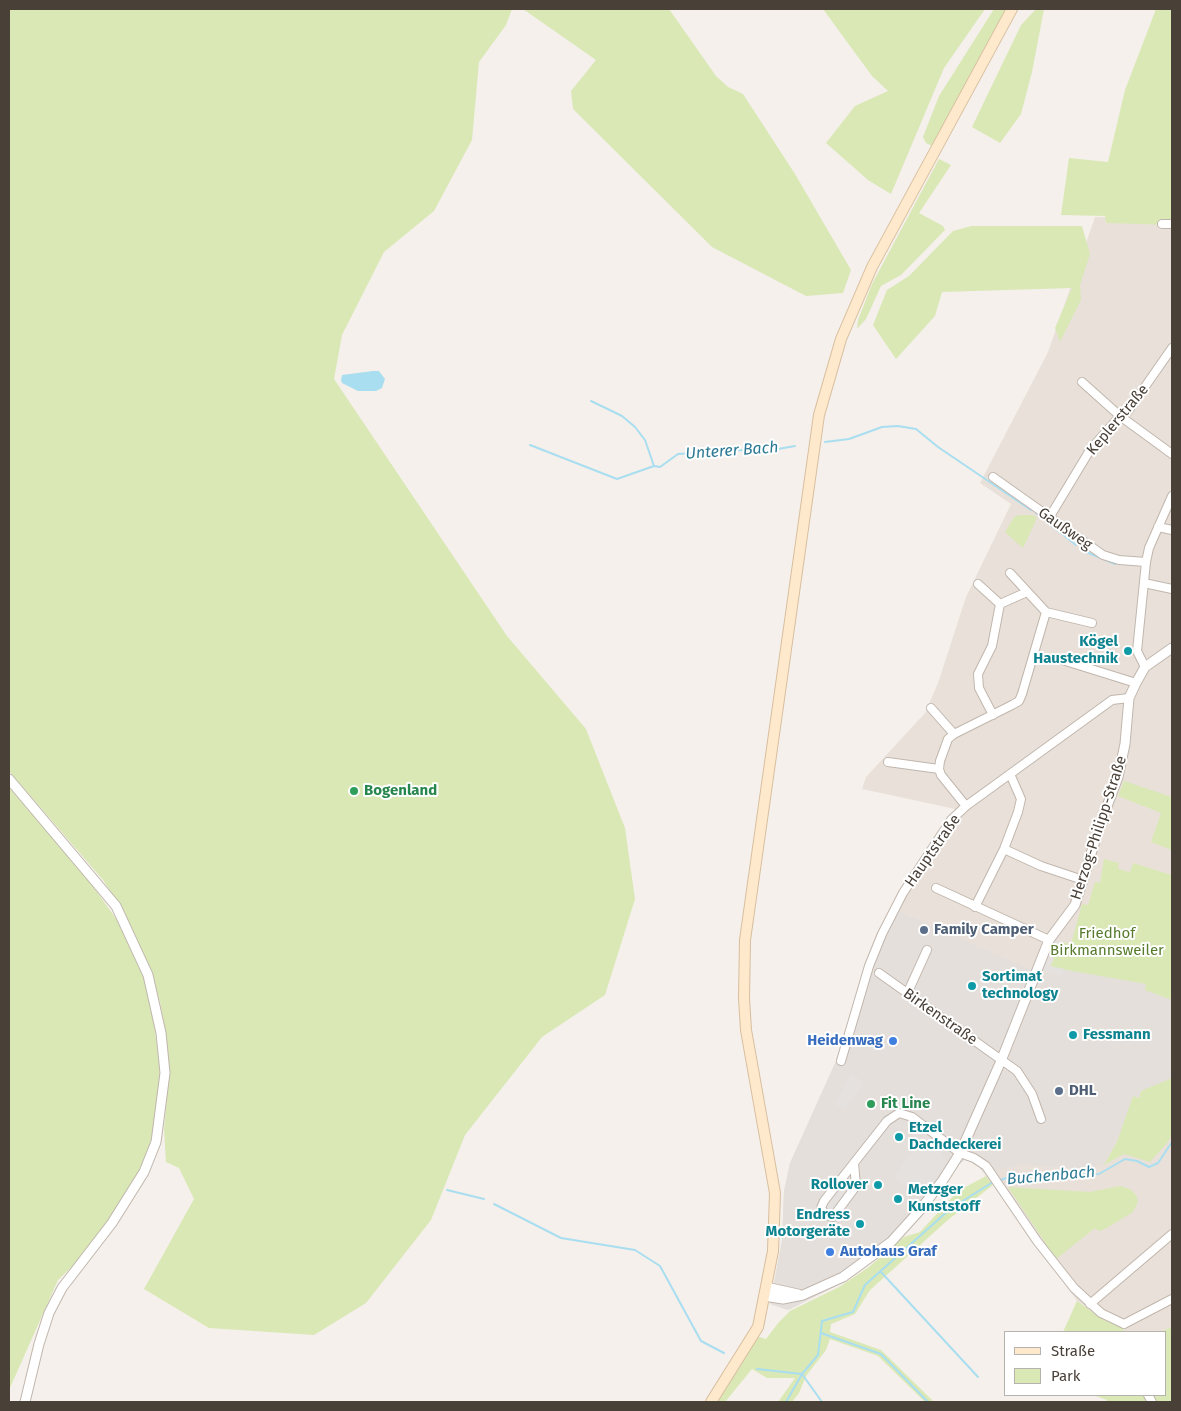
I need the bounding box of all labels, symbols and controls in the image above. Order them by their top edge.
street label: Keplerstraße [1083,381,1153,459]
water label: Unterer Bach [685,438,779,464]
street label: Gaußweg [1034,504,1096,554]
place label: Kögel Haustechnik [1033,633,1118,668]
marker: Kögel Haustechnik [1122,645,1134,657]
street label: Herzog-Philipp-Straße [1067,754,1131,902]
place label: Bogenland [364,782,437,800]
marker: Bogenland [348,785,360,797]
street label: Hauptstraße [901,811,965,891]
place label: Family Camper [934,921,1034,939]
marker: Family Camper [918,924,930,936]
park label: Friedhof Birkmannsweiler [1050,925,1164,960]
place label: Sortimat technology [982,968,1058,1003]
marker: Sortimat technology [966,980,978,992]
street label: Birkenstraße [899,985,981,1049]
place label: Fessmann [1083,1026,1151,1044]
marker: Fessmann [1067,1029,1079,1041]
place label: Heidenwag [807,1032,883,1050]
marker: Heidenwag [887,1035,899,1047]
place label: DHL [1069,1082,1096,1100]
marker: DHL [1053,1085,1065,1097]
place label: Fit Line [881,1095,930,1113]
marker: Fit Line [865,1098,877,1110]
place label: Etzel Dachdeckerei [909,1119,1002,1154]
marker: Etzel Dachdeckerei [893,1131,905,1143]
water label: Buchenbach [1006,1163,1096,1189]
place label: Rollover [811,1176,868,1194]
marker: Rollover [872,1179,884,1191]
place label: Metzger Kunststoff [908,1181,980,1216]
marker: Metzger Kunststoff [892,1193,904,1205]
place label: Endress Motorgeräte [766,1206,850,1241]
marker: Endress Motorgeräte [854,1218,866,1230]
place label: Autohaus Graf [840,1243,937,1261]
marker: Autohaus Graf [824,1246,836,1258]
legend [1004,1331,1166,1396]
text: Straße [1051,1342,1095,1360]
text: Park [1051,1367,1081,1385]

